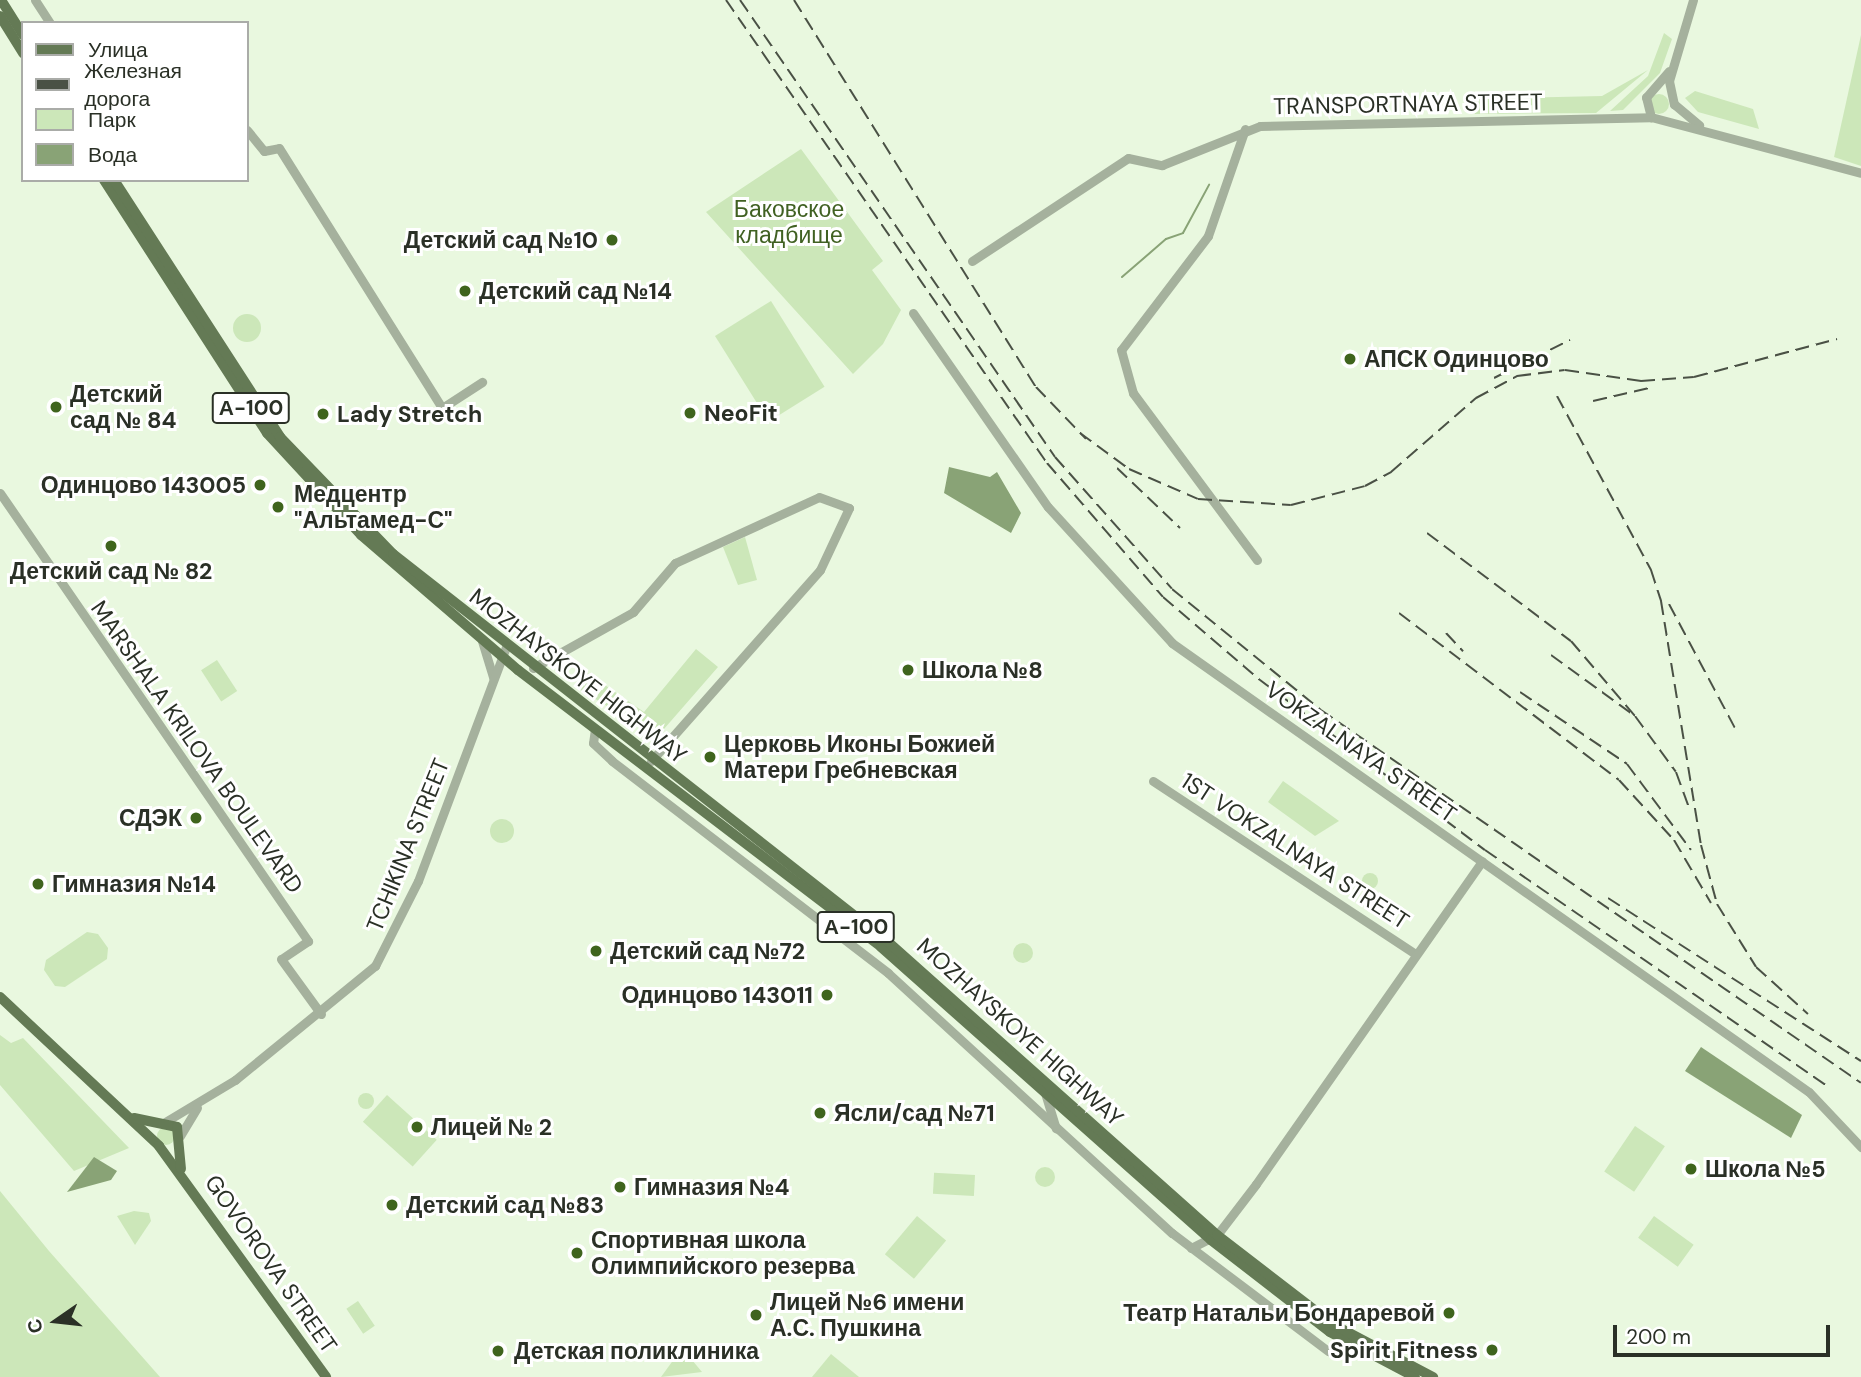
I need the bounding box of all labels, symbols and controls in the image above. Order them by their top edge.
legend [21,21,248,182]
text: Улица [88,36,148,64]
text: Железная дорога [84,57,182,113]
street label: TRANSPORTNAYA STREET [1273,88,1543,120]
text: Парк [88,106,136,134]
text: Вода [88,141,137,169]
park label: Баковское кладбище [734,195,844,249]
place label: Детский сад №10 [404,226,598,254]
marker: Детский сад №10 [604,232,620,248]
place label: Детский сад №14 [479,277,672,305]
marker: Детский сад №14 [457,283,473,299]
place label: АПСК Одинцово [1364,345,1549,373]
marker: АПСК Одинцово [1342,351,1358,367]
place label: Детский сад № 84 [70,380,176,434]
road number: А-100 [211,390,291,426]
marker: Детский сад № 84 [48,399,64,415]
place label: NeoFit [704,399,778,427]
place label: Lady Stretch [337,400,482,428]
marker: NeoFit [682,405,698,421]
marker: Lady Stretch [315,406,331,422]
place label: Одинцово 143005 [41,471,246,499]
marker: Одинцово 143005 [252,477,268,493]
place label: Медцентр "Альтамед-С" [294,480,453,534]
marker: Медцентр "Альтамед-С" [268,497,288,517]
marker: Детский сад № 82 [103,538,119,554]
place label: Детский сад № 82 [10,557,212,585]
street label: MOZHAYSKOYE HIGHWAY [464,583,692,769]
street label: MARSHALA KRILOVA BOULEVARD [85,595,309,899]
place label: Школа №8 [922,656,1043,684]
marker: Школа №8 [900,662,916,678]
street label: VOKZALNAYA STREET [1260,676,1462,828]
place label: Церковь Иконы Божией Матери Гребневская [724,730,995,784]
marker: Церковь Иконы Божией Матери Гребневская [702,749,718,765]
street label: TCHIKINA STREET [361,754,455,936]
street label: 1ST VOKZALNAYA STREET [1176,767,1414,935]
place label: СДЭК [119,804,182,832]
marker: СДЭК [188,810,204,826]
place label: Гимназия №14 [52,870,216,898]
marker: Гимназия №14 [30,876,46,892]
road number: А-100 [816,909,896,944]
street label: MOZHAYSKOYE HIGHWAY [911,932,1129,1132]
place label: Детский сад №72 [610,937,805,965]
marker: Детский сад №72 [588,943,604,959]
place label: Одинцово 143011 [621,981,813,1009]
marker: Одинцово 143011 [819,987,835,1003]
place label: Ясли/сад №71 [834,1099,995,1127]
marker: Ясли/сад №71 [812,1105,828,1121]
place label: Лицей № 2 [431,1113,552,1141]
marker: Лицей № 2 [409,1119,425,1135]
place label: Школа №5 [1705,1155,1826,1183]
marker: Школа №5 [1683,1161,1699,1177]
street label: GOVOROVA STREET [199,1170,343,1358]
place label: Гимназия №4 [634,1173,790,1201]
marker: Гимназия №4 [612,1179,628,1195]
place label: Детский сад №83 [406,1191,604,1219]
marker: Детский сад №83 [384,1197,400,1213]
place label: Спортивная школа Олимпийского резерва [591,1226,855,1280]
marker: Спортивная школа Олимпийского резерва [569,1245,585,1261]
north arrow [21,1286,91,1356]
place label: Лицей №6 имени А.С. Пушкина [770,1288,964,1342]
place label: Театр Натальи Бондаревой [1123,1299,1435,1327]
marker: Театр Натальи Бондаревой [1441,1305,1457,1321]
marker: Лицей №6 имени А.С. Пушкина [748,1307,764,1323]
scale bar [1616,1310,1833,1354]
text: С [21,1317,49,1336]
text: 200 m [1626,1323,1691,1351]
place label: Spirit Fitness [1330,1336,1478,1364]
place label: Детская поликлиника [514,1337,759,1365]
marker: Детская поликлиника [488,1341,508,1361]
marker: Spirit Fitness [1484,1342,1500,1358]

